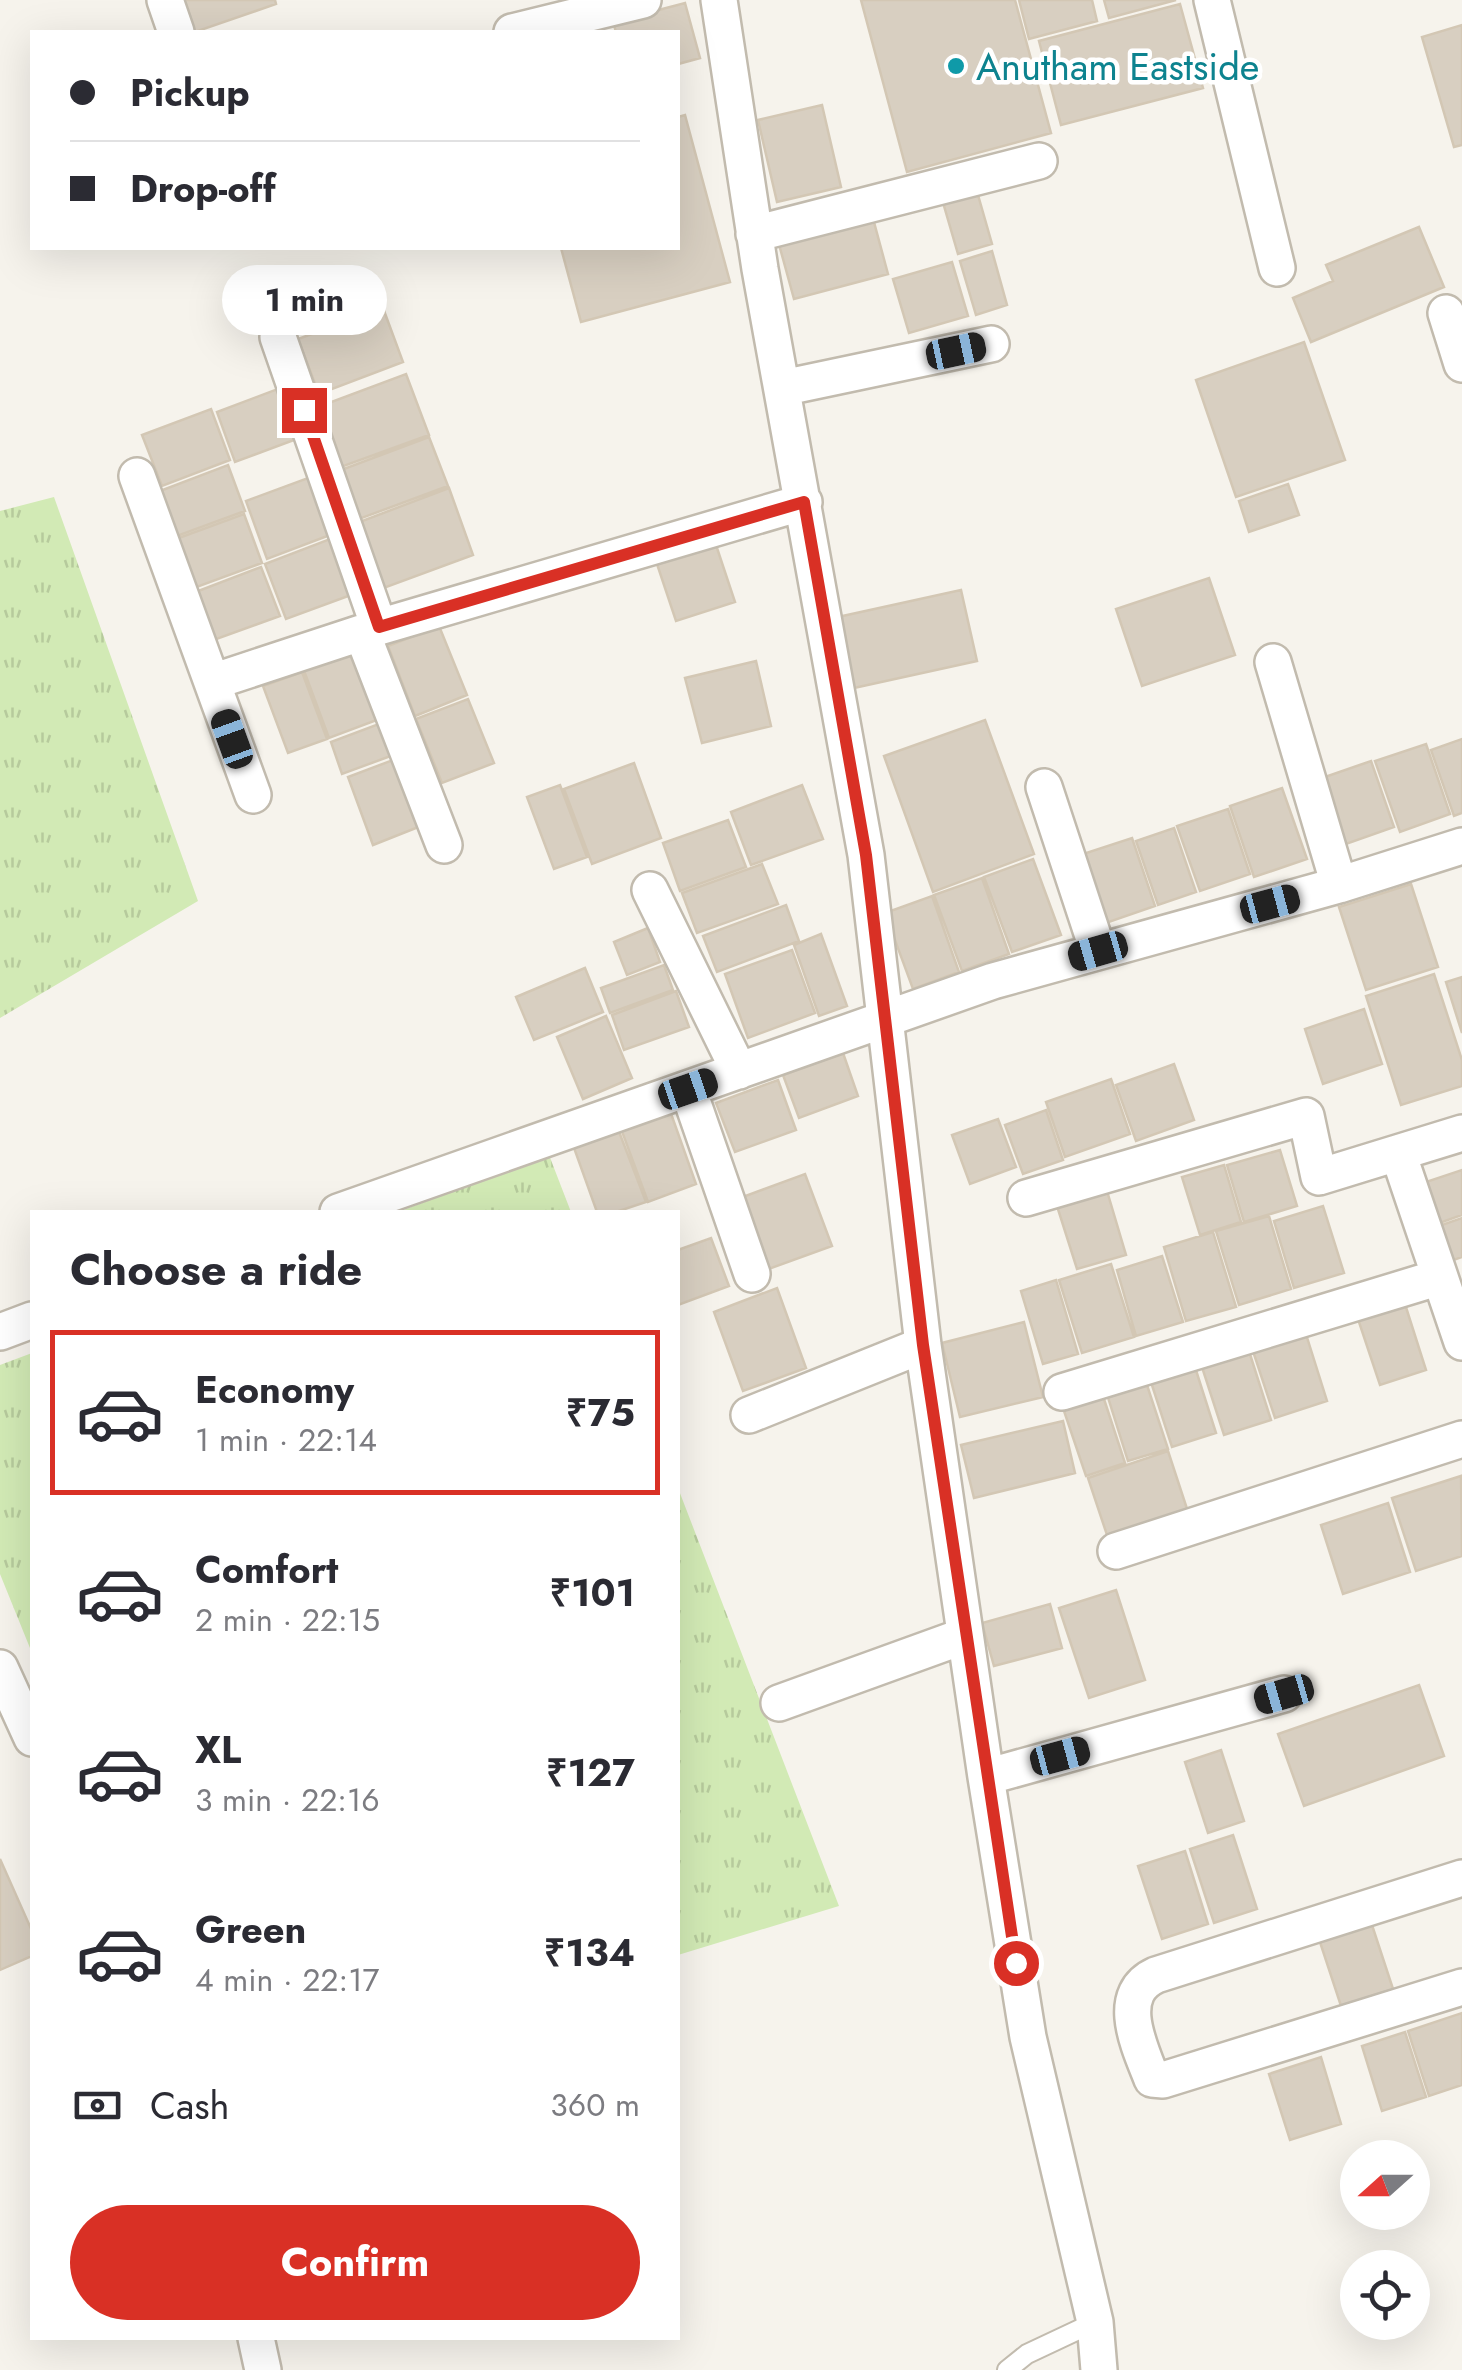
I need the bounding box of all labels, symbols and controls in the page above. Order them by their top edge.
place label: Anutham Eastside [976,39,1259,94]
marker: Anutham Eastside [945,55,967,77]
text: Pickup [130,65,250,120]
text: Drop-off [130,161,276,216]
callout: 1 min [222,265,386,335]
text: 1 min [265,277,344,323]
car [924,330,988,372]
route end [282,388,327,433]
car [208,706,256,772]
car [1237,882,1303,926]
car [1065,928,1131,974]
car [655,1065,721,1113]
text: Choose a ride [70,1237,362,1302]
text: Economy [195,1362,354,1417]
icon: car [75,1368,165,1458]
text: ₹75 [566,1385,635,1440]
text: 1 min · 22:14 [195,1417,377,1463]
text: Comfort [195,1542,338,1597]
icon: car [75,1548,165,1638]
text: ₹101 [549,1565,635,1620]
text: 2 min · 22:15 [195,1597,380,1643]
car [1251,1671,1317,1717]
text: XL [195,1722,241,1777]
icon: car [75,1728,165,1818]
car [1027,1734,1093,1778]
text: ₹127 [546,1745,635,1800]
text: 3 min · 22:16 [195,1777,380,1823]
text: Green [195,1902,306,1957]
icon: car [75,1908,165,1998]
text: ₹134 [544,1925,635,1980]
route start [994,1941,1039,1986]
text: 4 min · 22:17 [195,1957,379,2003]
icon: cash [70,2078,125,2133]
text: Cash [150,2078,230,2133]
text: 360 m [550,2082,640,2128]
north arrow [1340,2140,1430,2230]
map controls [1340,2140,1430,2340]
button: Confirm [70,2205,640,2320]
button: locate [1340,2250,1430,2340]

